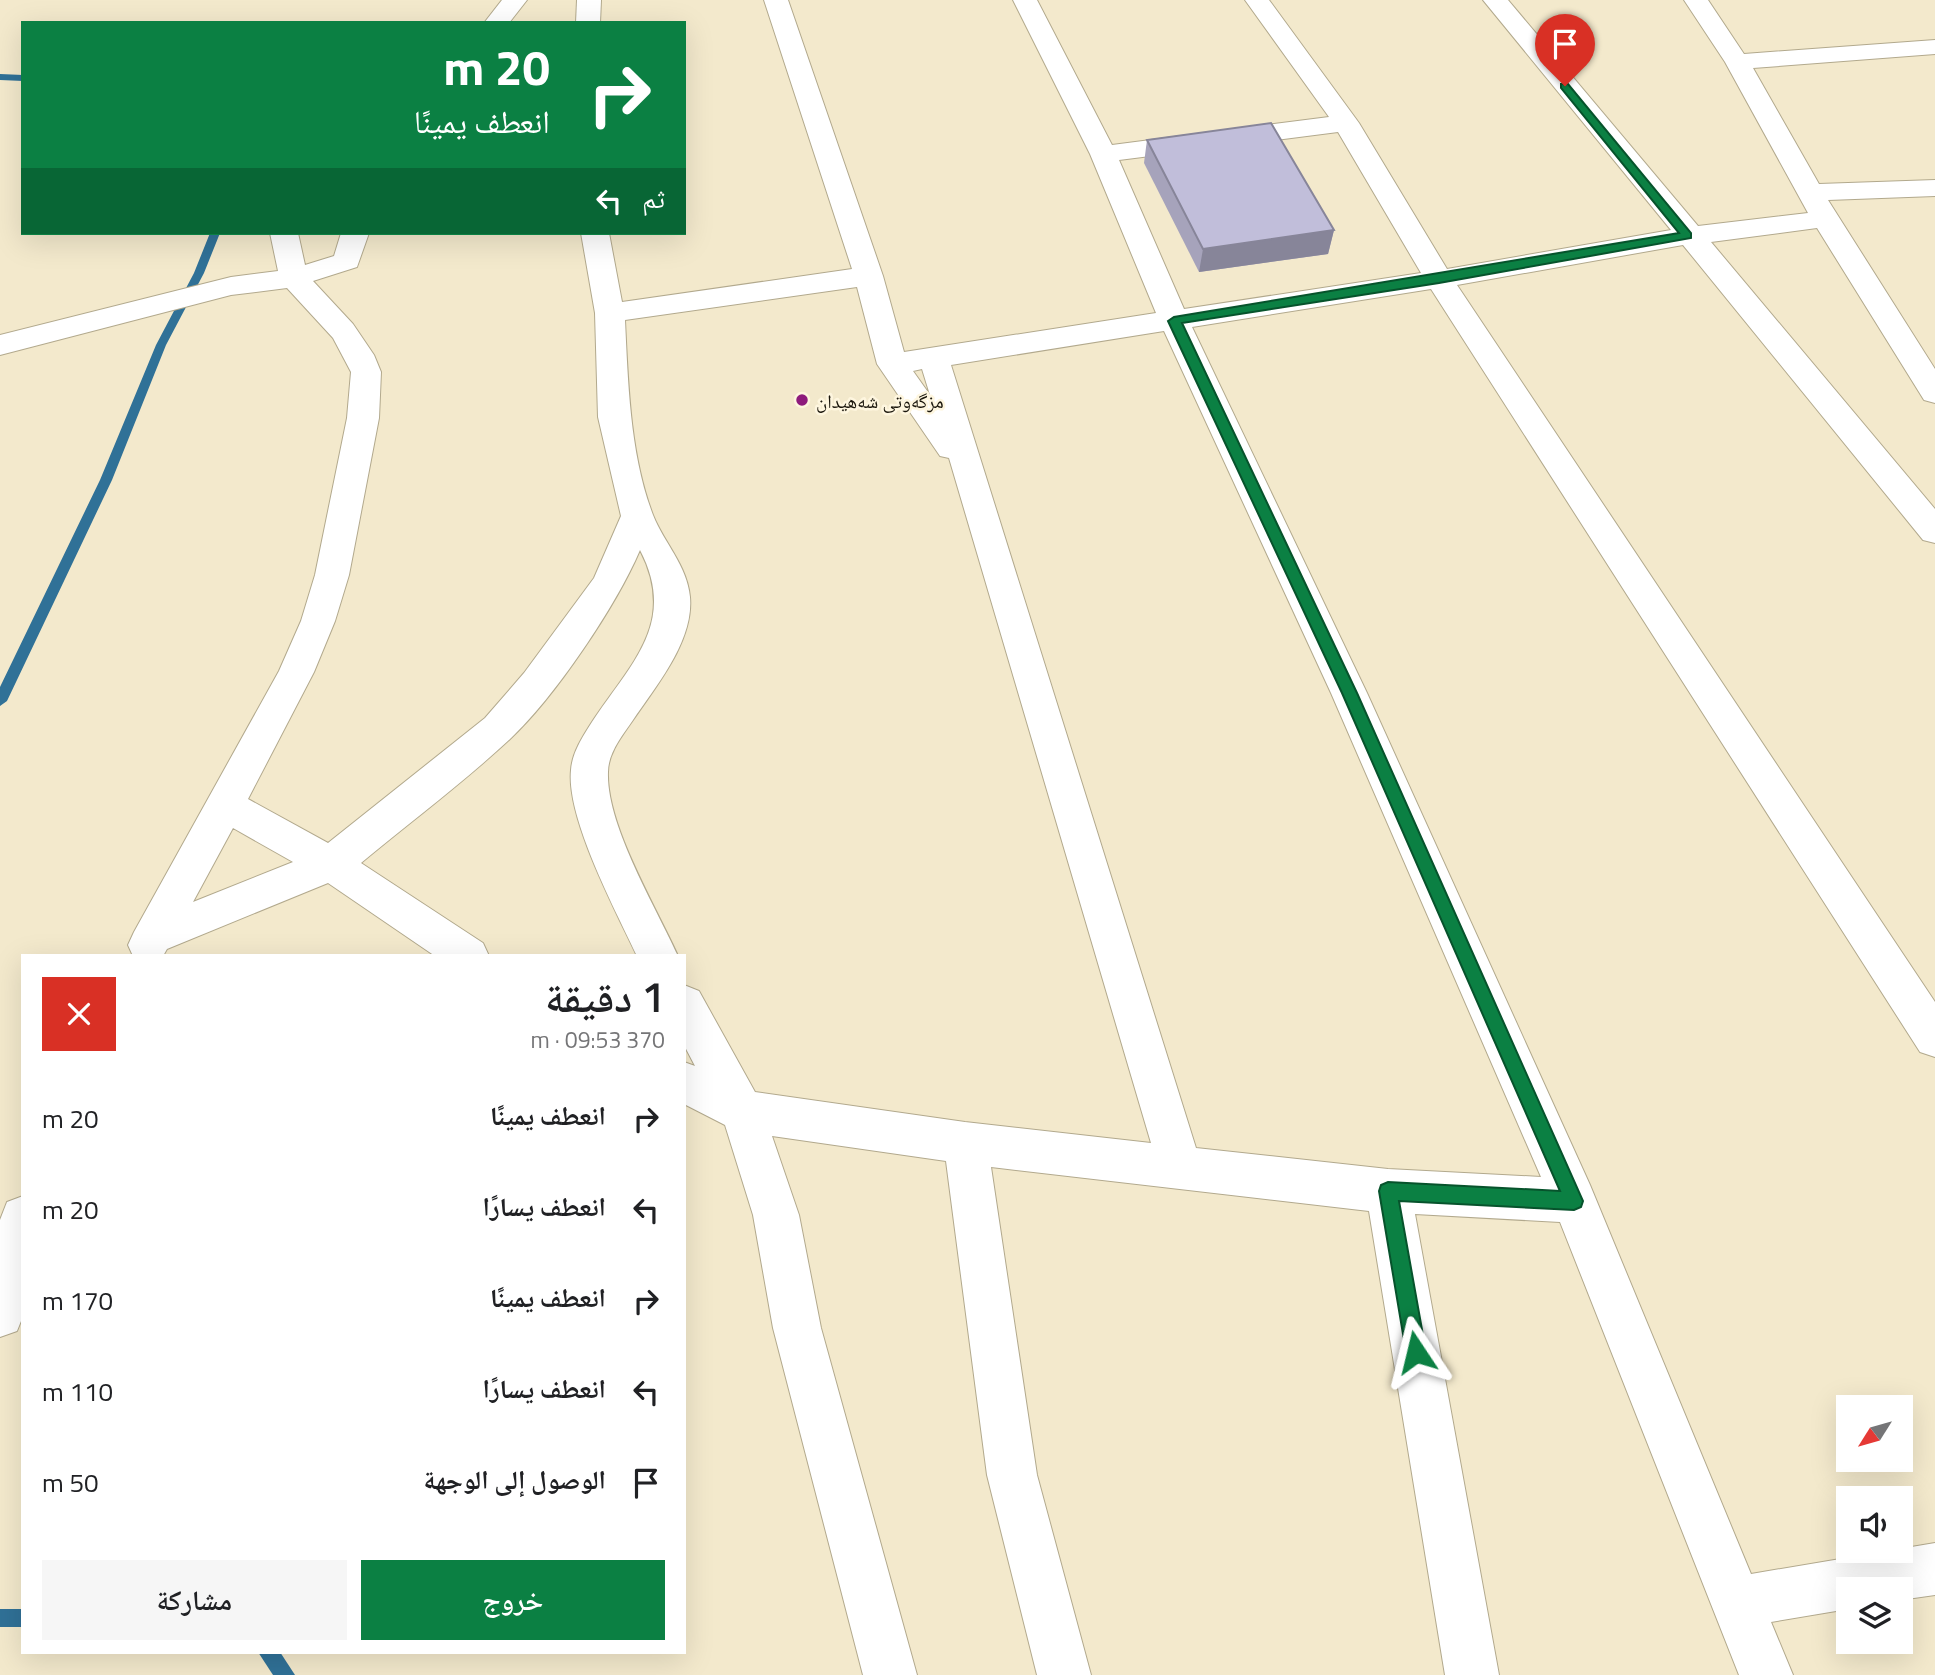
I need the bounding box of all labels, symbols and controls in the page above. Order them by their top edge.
pin [1535,14,1595,86]
icon: arrive [1546,25,1584,63]
text: 20 m [443,29,550,104]
icon: right [574,49,665,140]
text: انعطف يمينًا [414,97,550,145]
text: ثم [642,179,665,218]
icon: left [590,182,628,220]
place label: مزگەوتی شەهیدان [816,386,944,415]
marker: مزگەوتی شەهیدان [794,392,810,408]
text: 1 دقيقة [545,964,665,1028]
button: close [42,977,116,1051]
text: 370 m · 09:53 [530,1022,665,1057]
text: انعطف يمينًا [490,1096,606,1135]
text: 20 m [42,1099,99,1138]
icon: right [627,1100,665,1138]
text: انعطف يسارًا [482,1187,606,1226]
text: 20 m [42,1190,99,1229]
icon: left [627,1191,665,1229]
text: انعطف يمينًا [490,1278,606,1317]
text: 170 m [42,1281,113,1320]
icon: right [627,1282,665,1320]
position arrow [1379,1315,1453,1389]
text: انعطف يسارًا [482,1369,606,1408]
text: 110 m [42,1372,113,1411]
icon: left [627,1373,665,1411]
north arrow [1836,1395,1913,1472]
map controls [1836,1395,1913,1654]
text: الوصول إلى الوجهة [424,1460,606,1499]
text: 50 m [42,1463,99,1502]
icon: arrive [627,1464,665,1502]
button: sound [1836,1486,1913,1563]
button: مشاركة [42,1560,347,1640]
button: خروج [361,1560,665,1640]
button: layers [1836,1577,1913,1654]

